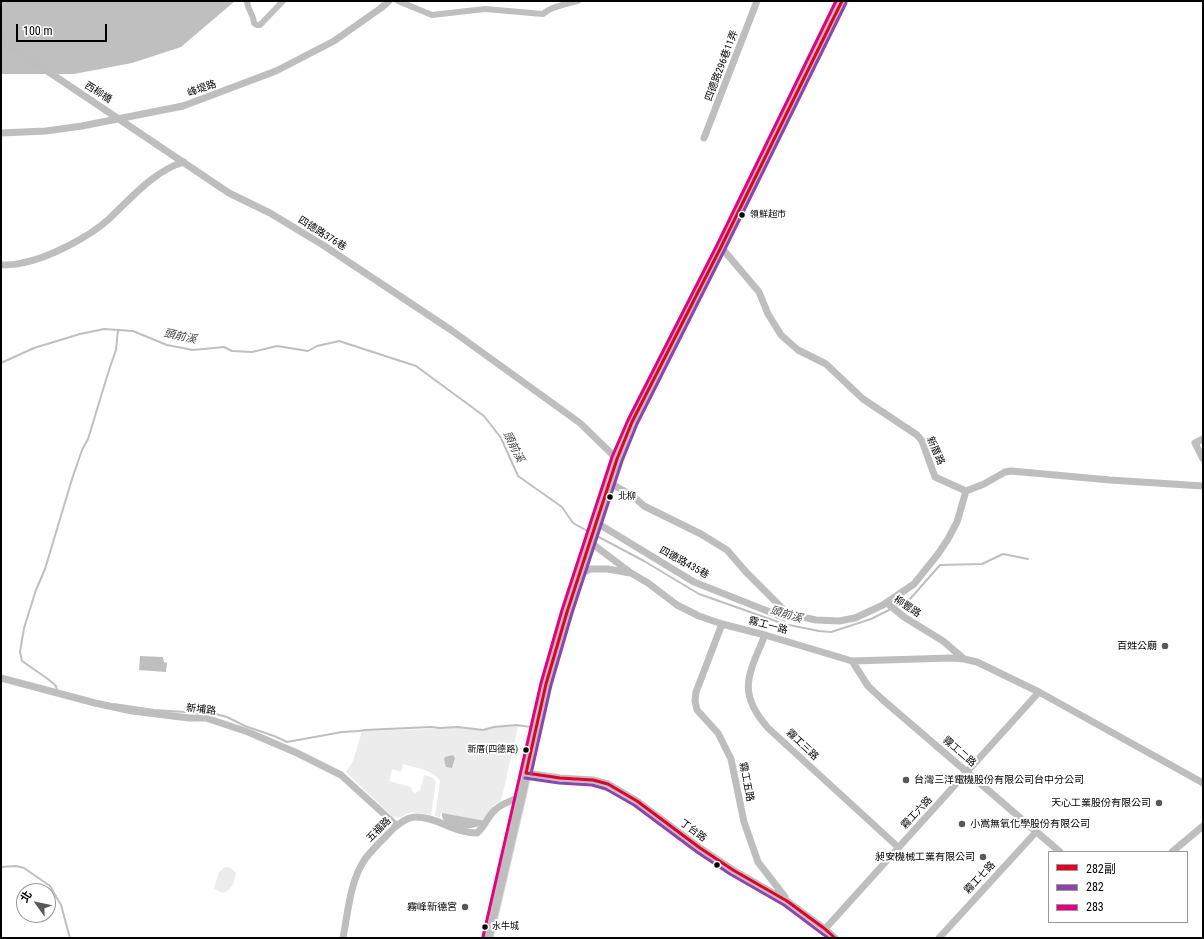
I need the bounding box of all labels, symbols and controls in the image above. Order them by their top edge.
scale bar [18,16,109,42]
text: 100 m [23,24,53,38]
street label: 四德路296巷11弄 [703,29,741,103]
street label: 峰堤路 [186,78,218,100]
street label: 西柳橋 [82,80,114,106]
marker: 領鮮超市 [737,210,747,220]
place label: 領鮮超市 [750,210,786,220]
street label: 四德路376巷 [296,214,348,254]
water label: 頭前溪 [162,327,198,347]
water label: 頭前溪 [500,429,526,465]
street label: 新厝路 [924,435,946,467]
marker: 北柳 [605,492,615,502]
place label: 北柳 [618,492,636,502]
street label: 四德路435巷 [657,544,711,582]
street label: 柳豐路 [891,594,923,620]
water label: 頭前溪 [768,604,804,626]
street label: 霧工一路 [747,615,789,637]
place label: 百姓公廟 [1117,640,1157,652]
marker: 百姓公廟 [1160,641,1170,651]
street label: 新埔路 [185,702,217,718]
street label: 霧工三路 [783,727,821,763]
street label: 霧工二路 [940,734,978,770]
place label: 新厝(四德路) [467,745,518,755]
marker: 新厝(四德路) [521,745,531,755]
street label: 霧工五路 [736,761,756,803]
place label: 台灣三洋電機股份有限公司台中分公司 [914,774,1084,786]
marker: 台灣三洋電機股份有限公司台中分公司 [901,775,911,785]
street label: 霧工六路 [899,794,935,832]
place label: 天心工業股份有限公司 [1051,797,1151,809]
marker: 天心工業股份有限公司 [1154,798,1164,808]
street label: 五福路 [364,815,394,845]
street label: 丁台路 [677,817,709,845]
place label: 小嵩無氧化學股份有限公司 [970,818,1090,830]
marker: 小嵩無氧化學股份有限公司 [957,819,967,829]
place label: 昶安機械工業有限公司 [875,851,975,863]
legend [1048,851,1188,923]
marker: 昶安機械工業有限公司 [978,852,988,862]
street label: 霧工七路 [962,859,998,897]
unlabelled marker [712,860,722,870]
text: 282副 [1086,862,1116,876]
text: 282 [1086,880,1104,894]
north arrow [16,883,56,923]
text: 北 [18,889,35,905]
text: 283 [1086,900,1104,914]
place label: 霧峰新德宮 [407,901,457,913]
marker: 霧峰新德宮 [460,902,470,912]
marker: 水牛城 [480,922,490,932]
place label: 水牛城 [492,922,519,932]

